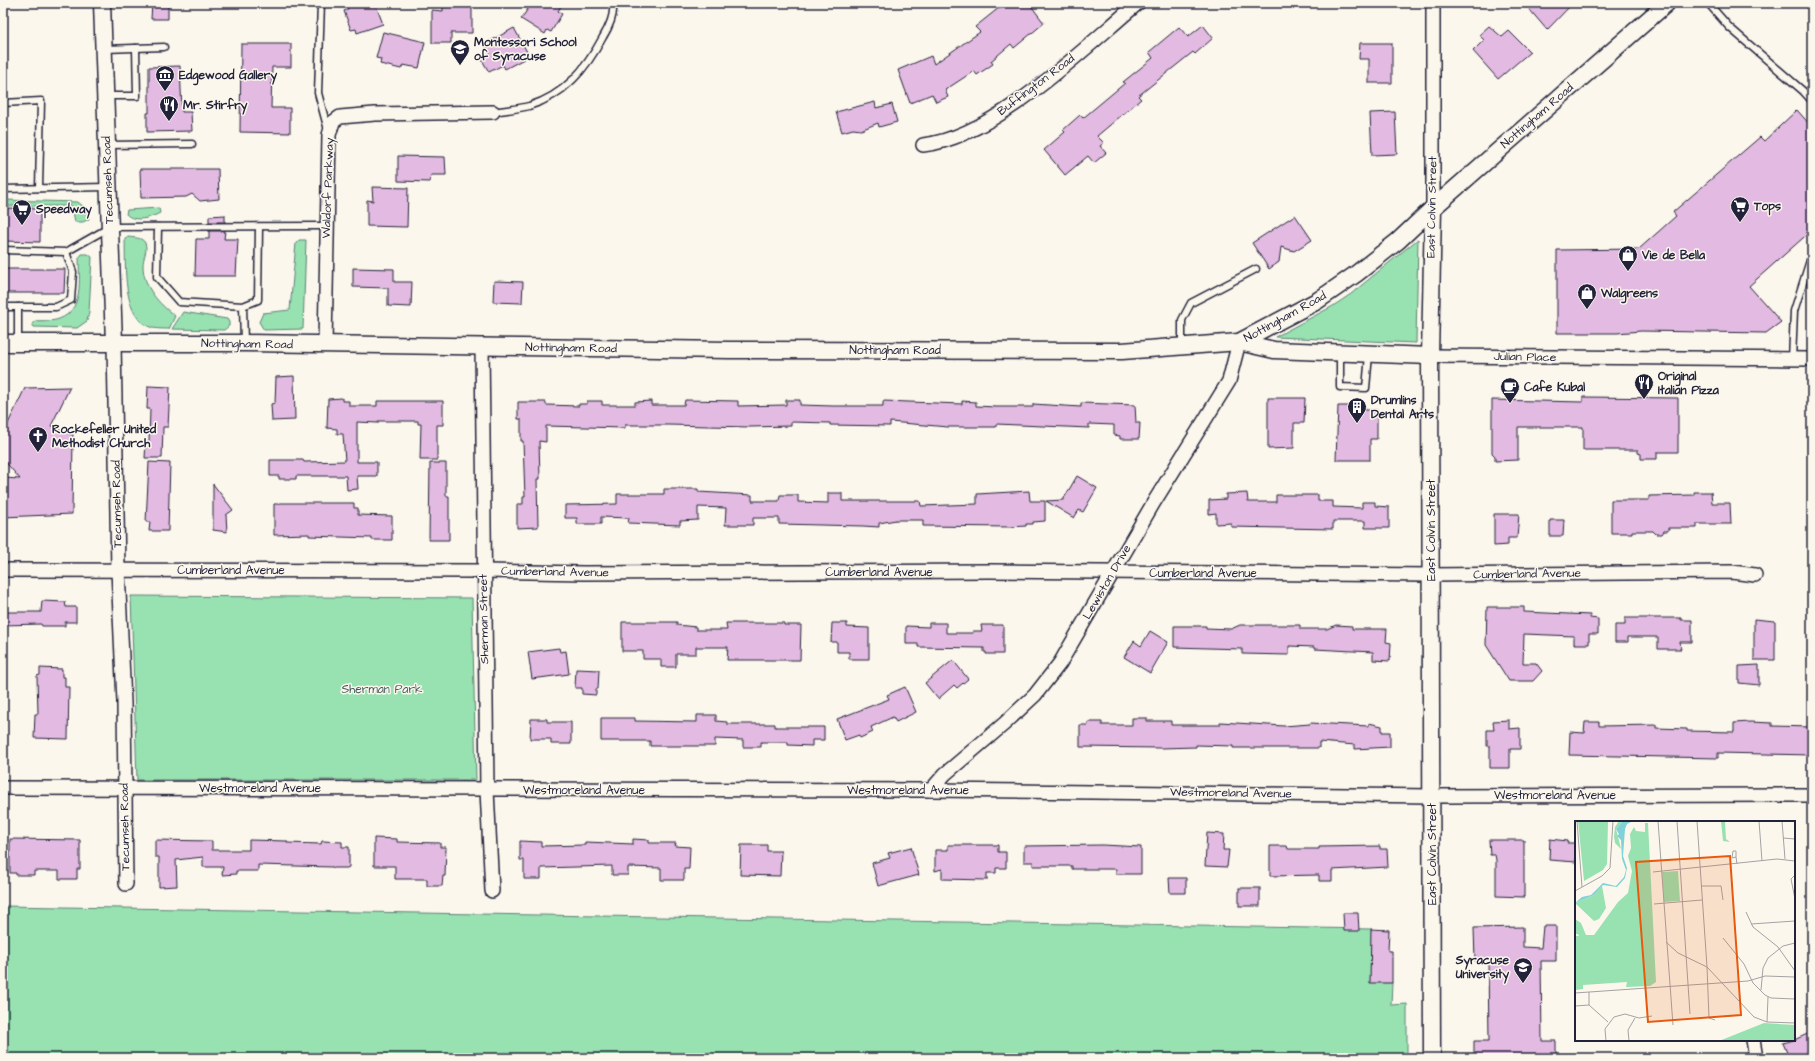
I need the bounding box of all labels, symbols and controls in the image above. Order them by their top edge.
place label: Montessori School of Syracuse [474,34,577,66]
school or university icon: Montessori School of Syracuse [449,38,471,66]
street label: Buffington Road [994,50,1079,121]
museum icon: Edgewood Gallery [154,64,176,92]
place label: Edgewood Gallery [179,67,277,86]
street label: Nottingham Road [1497,79,1578,153]
restaurant icon: Mr. Stirfry [158,94,180,122]
place label: Mr. Stirfry [183,97,248,115]
street label: Tecumseh Road [98,136,118,224]
street label: Waldorf Parkway [318,137,339,239]
street label: East Colvin Street [1423,156,1441,258]
supermarket icon: Tops [1729,195,1751,223]
supermarket icon: Speedway [11,198,33,226]
place label: Tops [1753,198,1781,216]
place label: Speedway [35,201,92,219]
shop icon: Vie de Bella [1617,244,1639,272]
place label: Vie de Bella [1641,247,1706,264]
shop icon: Walgreens [1576,282,1598,310]
place label: Walgreens [1600,285,1658,304]
street label: Nottingham Road [1241,287,1330,348]
street label: Nottingham Road [201,335,293,354]
street label: Nottingham Road [525,339,617,358]
street label: Nottingham Road [849,342,941,360]
street label: Julian Place [1493,348,1557,366]
place label: Original Italian Pizza [1658,368,1720,399]
restaurant icon: Original Italian Pizza [1633,372,1655,400]
cafe icon: Cafe Kubal [1499,376,1521,404]
place label: Cafe Kubal [1524,379,1585,396]
place label: Drumlins Dental Arts [1371,392,1434,423]
building icon: Drumlins Dental Arts [1346,396,1368,424]
place label: Rockefeller United Methodist Church [52,421,157,452]
church icon: Rockefeller United Methodist Church [27,425,49,453]
street label: Tecumseh Road [108,460,126,548]
street label: East Colvin Street [1423,479,1440,581]
street label: Lewiston Drive [1079,541,1136,622]
street label: Cumberland Avenue [177,562,285,579]
street label: Cumberland Avenue [501,563,610,581]
street label: Cumberland Avenue [825,564,933,581]
street label: Cumberland Avenue [1149,565,1257,582]
street label: Cumberland Avenue [1473,565,1582,583]
street label: Sherman Street [475,574,493,664]
park label: Sherman Park [342,681,423,698]
street label: Westmoreland Avenue [199,780,321,797]
street label: Westmoreland Avenue [523,782,645,799]
street label: Westmoreland Avenue [847,782,969,799]
street label: Tecumseh Road [116,783,134,871]
street label: Westmoreland Avenue [1170,783,1293,803]
street label: Westmoreland Avenue [1494,787,1616,804]
street label: East Colvin Street [1424,803,1441,905]
inset map [1575,821,1795,1041]
place label: Syracuse University [1455,952,1510,984]
school or university icon: Syracuse University [1512,956,1534,984]

